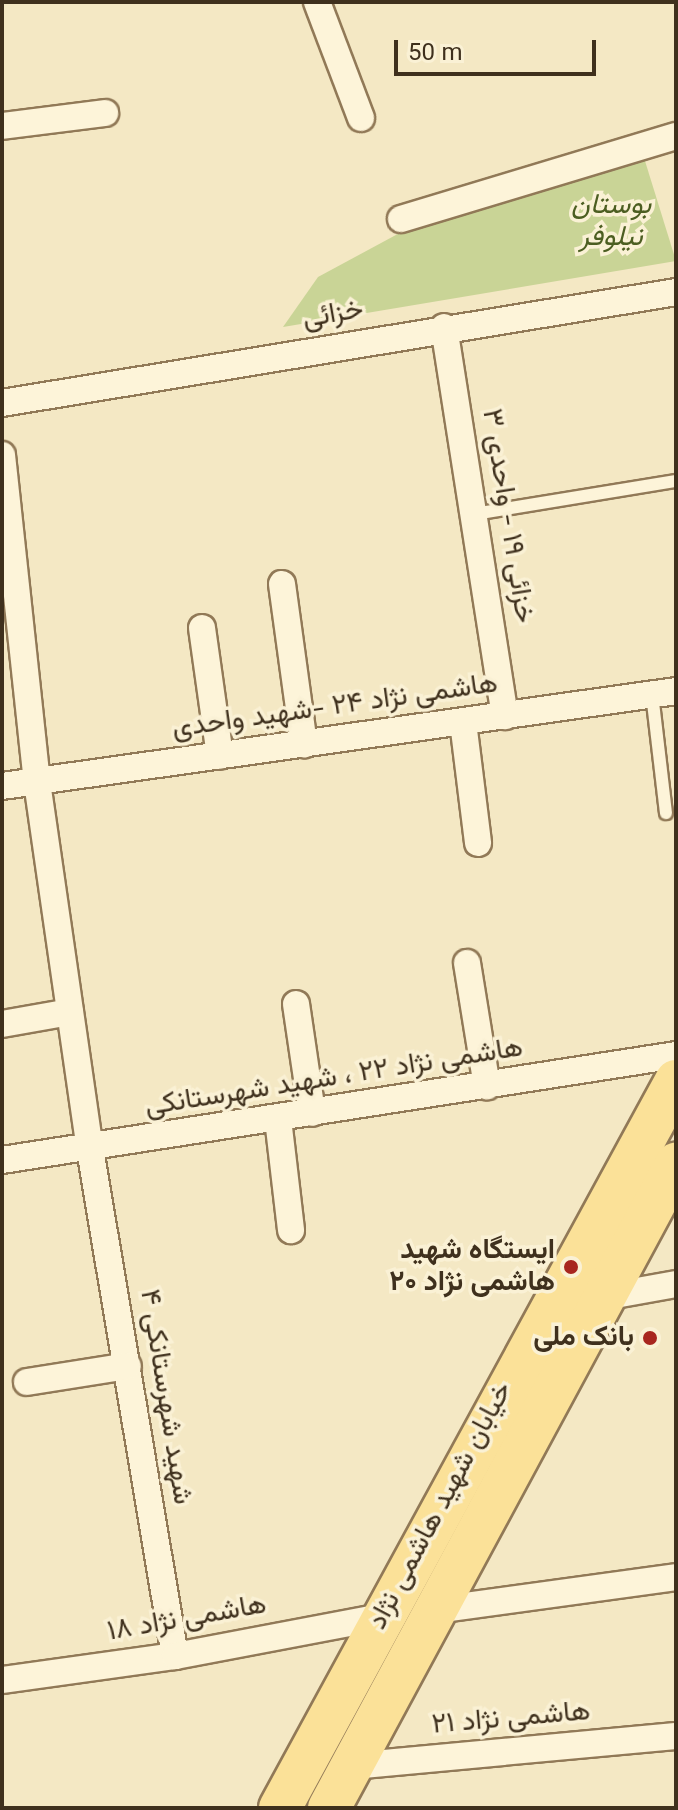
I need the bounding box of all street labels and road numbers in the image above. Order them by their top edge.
street label: خزائی [300,293,366,337]
street label: خزائی ۱۹ - واحدی ۳ [473,407,541,625]
street label: هاشمی نژاد ۲۴ -شهید واحدی [170,668,500,746]
street label: هاشمی نژاد ۲۲ ، شهید شهرستانکی [143,1032,525,1124]
street label: شهید شهرستانکی ۴ [131,1287,199,1507]
street label: خیابان شهید هاشمی نژاد [361,1376,521,1636]
street label: هاشمی نژاد ۱۸ [105,1589,269,1649]
street label: هاشمی نژاد ۲۱ [430,1695,592,1743]

